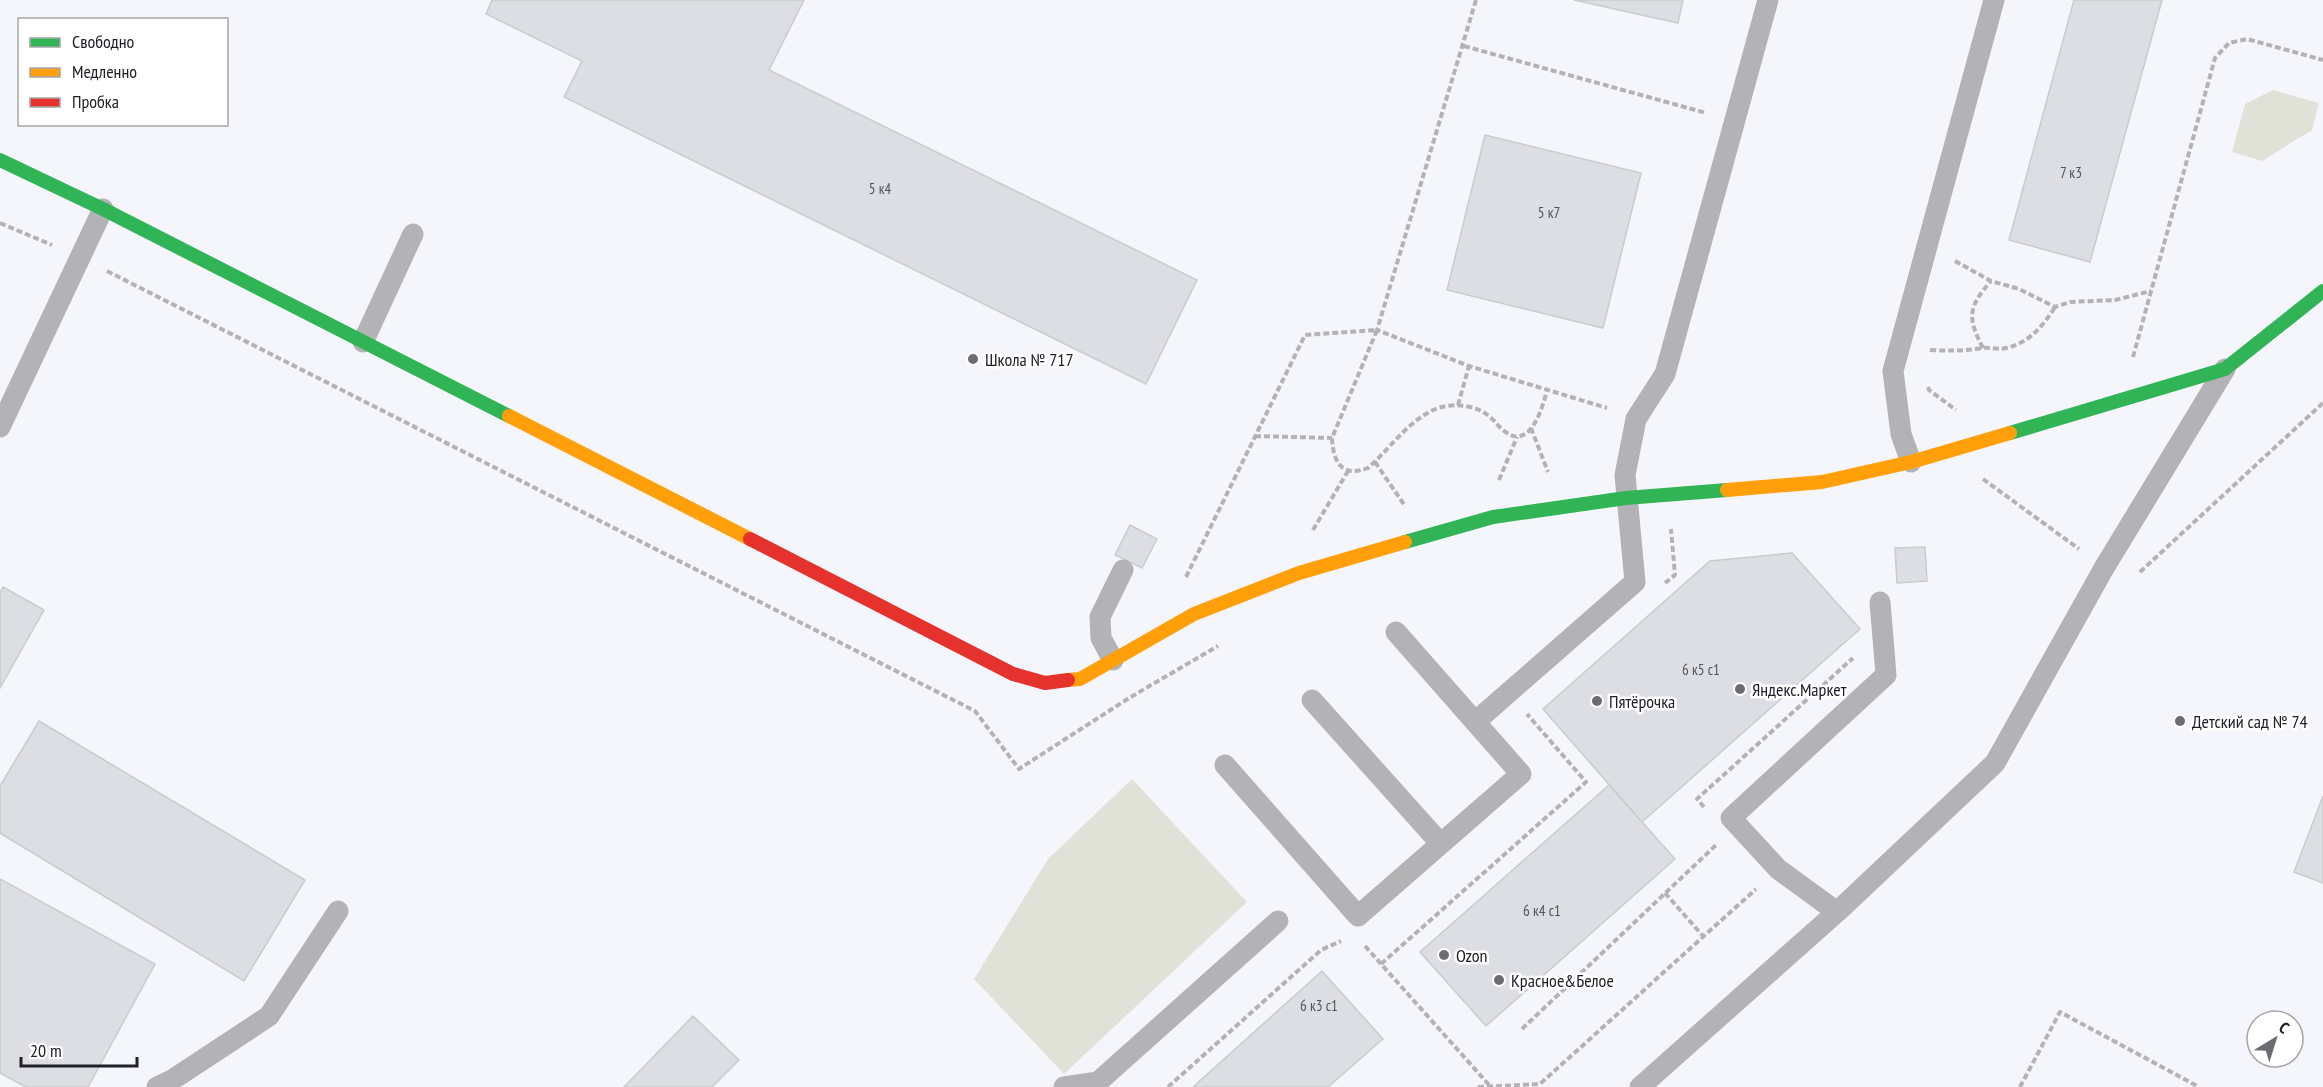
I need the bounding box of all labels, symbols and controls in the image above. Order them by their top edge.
legend [18,18,228,126]
text: Свободно [72,30,135,53]
text: Медленно [72,60,137,83]
text: Пробка [72,90,119,113]
house number: 7 к3 [2060,163,2082,182]
house number: 5 к4 [869,179,891,198]
house number: 5 к7 [1538,203,1560,222]
place label: Школа № 717 [985,348,1074,371]
marker: Школа № 717 [966,352,980,366]
house number: 6 к5 с1 [1682,660,1720,679]
place label: Яндекс.Маркет [1752,678,1847,701]
marker: Яндекс.Маркет [1733,682,1747,696]
place label: Пятёрочка [1609,690,1675,713]
marker: Пятёрочка [1590,694,1604,708]
place label: Детский сад № 74 [2192,710,2308,733]
marker: Детский сад № 74 [2173,714,2187,728]
house number: 6 к4 с1 [1523,901,1561,920]
place label: Ozon [1456,944,1488,967]
marker: Ozon [1437,948,1451,962]
place label: Красное&Белое [1511,969,1614,992]
marker: Красное&Белое [1492,973,1506,987]
house number: 6 к3 с1 [1300,996,1338,1015]
north arrow [2245,1009,2305,1069]
text: С [2275,1017,2294,1038]
scale bar [21,1030,136,1068]
text: 20 m [30,1039,62,1062]

